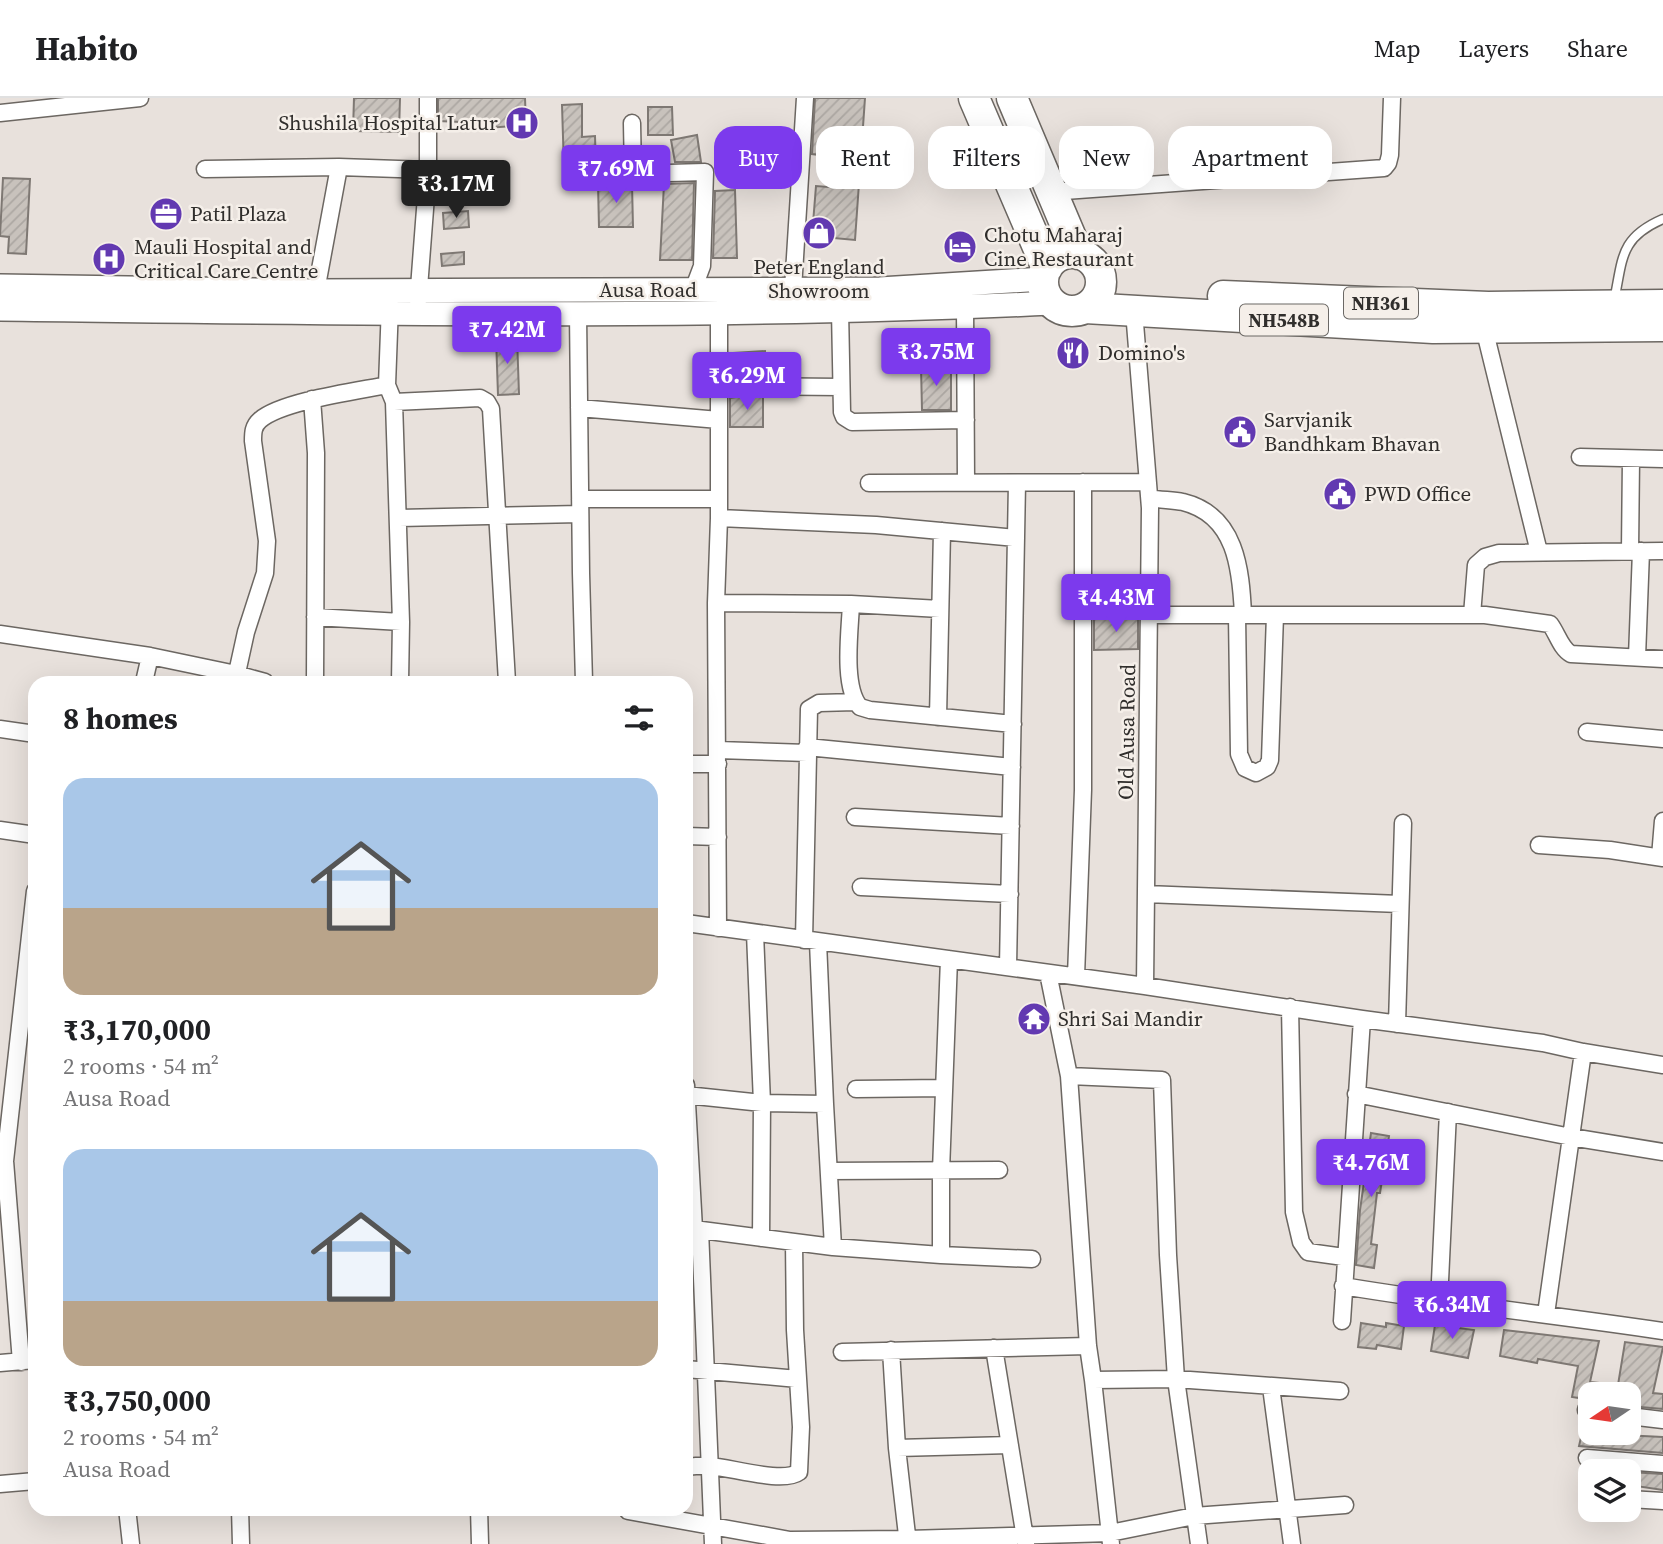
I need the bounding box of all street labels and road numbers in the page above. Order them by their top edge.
street label: Ausa Road [599,275,697,304]
road number: NH361 [1344,288,1418,318]
road number: NH548B [1240,304,1328,336]
street label: Old Ausa Road [1111,664,1142,800]

